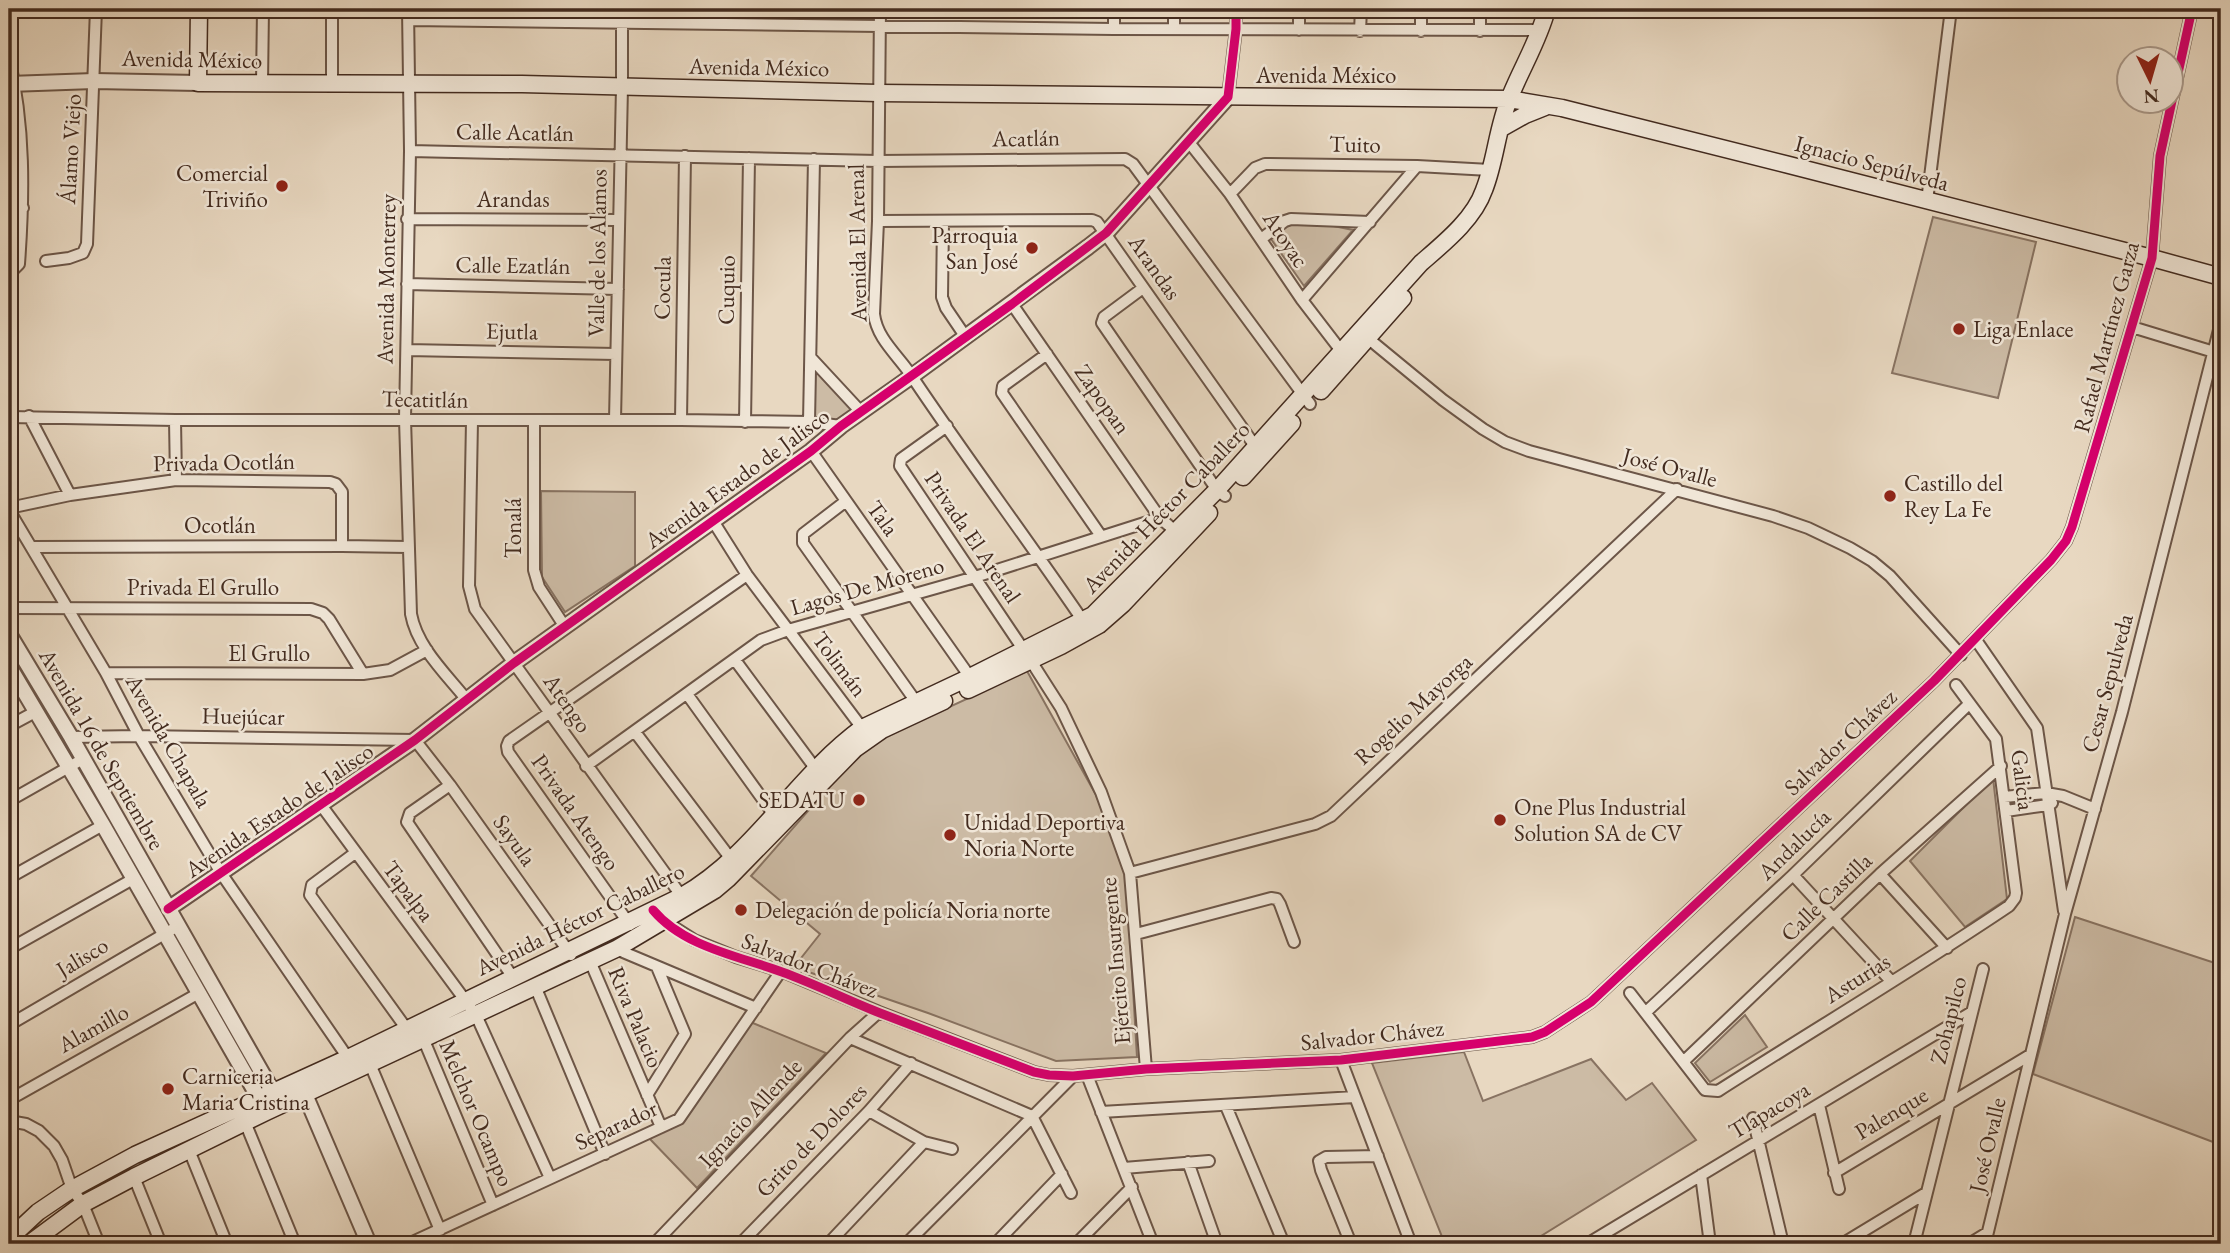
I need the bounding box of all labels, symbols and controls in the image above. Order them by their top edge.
street label: Avenida México [120,43,263,75]
north arrow [2114,46,2184,116]
street label: Avenida México [687,51,830,83]
street label: Avenida México [1255,60,1396,90]
text: N [2142,83,2160,110]
street label: Álamo Viejo [52,93,88,206]
street label: Calle Acatlán [456,116,574,148]
street label: Acatlán [991,122,1060,154]
street label: Ignacio Sepúlveda [1792,128,1953,198]
street label: Tuito [1329,129,1381,159]
place label: Comercial Triviño [176,158,268,214]
street label: Avenida El Arenal [841,163,873,323]
street label: Valle de los Alamos [581,169,613,337]
marker: Comercial Triviño [274,178,290,194]
street label: Arandas [475,184,550,214]
street label: Avenida Monterrey [369,193,403,365]
street label: Atoyac [1256,204,1316,273]
place label: Parroquia San José [932,220,1019,276]
street label: Arandas [1121,228,1188,306]
street label: Rafael Martínez Garza [2066,237,2146,436]
marker: Parroquia San José [1024,240,1040,256]
street label: Calle Ezatlán [455,249,571,281]
street label: Cocula [646,255,678,320]
street label: Cuquio [710,255,742,325]
place label: Liga Enlace [1973,314,2074,344]
street label: Ejutla [486,316,539,346]
marker: Liga Enlace [1951,321,1967,337]
street label: Zapopan [1068,358,1138,440]
street label: Tecatitlán [381,383,469,415]
street label: Avenida Estado de Jalisco [638,401,835,556]
street label: Avenida Héctor Caballero [1075,414,1256,600]
street label: José Ovalle [1617,439,1721,494]
street label: Privada Ocotlán [153,446,295,478]
street label: Privada El Arenal [918,465,1028,609]
place label: Castillo del Rey La Fe [1904,468,2003,524]
marker: Castillo del Rey La Fe [1882,488,1898,504]
street label: Tala [860,494,906,542]
street label: Tonalá [498,497,528,558]
street label: Ocotlán [184,510,256,540]
street label: Lagos De Moreno [787,550,947,622]
street label: Privada El Grullo [127,572,279,602]
street label: Cesar Sepulveda [2074,610,2140,756]
street label: Tolimán [806,625,874,703]
street label: El Grullo [228,638,310,668]
street label: Avenida 16 de Septiembre [32,642,172,855]
street label: Rogelio Mayorga [1348,646,1479,771]
street label: Atengo [536,667,599,738]
street label: Avenida Chapala [118,668,220,814]
street label: Salvador Chávez [1777,682,1903,802]
street label: Huejúcar [201,700,285,732]
street label: Avenida Estado de Jalisco [178,736,379,885]
street label: Privada Atengo [525,748,627,876]
street label: Galicia [2004,748,2042,813]
place label: SEDATU [759,785,845,815]
marker: SEDATU [851,792,867,808]
place label: One Plus Industrial Solution SA de CV [1514,792,1686,848]
street label: Andalucía [1750,801,1838,887]
place label: Unidad Deportiva Noria Norte [964,807,1126,863]
street label: Sayula [486,808,544,872]
marker: One Plus Industrial Solution SA de CV [1492,812,1508,828]
marker: Unidad Deportiva Noria Norte [942,827,958,843]
street label: Calle Castilla [1774,845,1879,948]
street label: Tapalpa [376,854,442,928]
street label: Avenida Héctor Caballero [470,855,689,983]
street label: Ejército Insurgente [1093,876,1137,1046]
place label: Delegación de policía Noria norte [755,895,1050,925]
marker: Delegación de policía Noria norte [733,902,749,918]
street label: Salvador Chávez [738,925,883,1005]
street label: Jalisco [49,930,114,985]
street label: Asturias [1817,946,1896,1010]
street label: Riva Palacio [601,962,671,1072]
street label: Zohapilco [1923,973,1973,1067]
street label: Alamillo [51,996,134,1060]
street label: Salvador Chávez [1299,1013,1445,1057]
street label: Melchor Ocampo [433,1035,521,1191]
street label: Ignacio Allende [692,1052,808,1174]
place label: Carniceria Maria Cristina [182,1061,311,1117]
street label: Tlapacoya [1723,1074,1816,1146]
street label: Grito de Dolores [749,1076,873,1204]
street label: Palenque [1849,1079,1933,1147]
marker: Carniceria Maria Cristina [160,1081,176,1097]
street label: Separador [570,1093,662,1157]
street label: José Ovalle [1961,1095,2012,1197]

